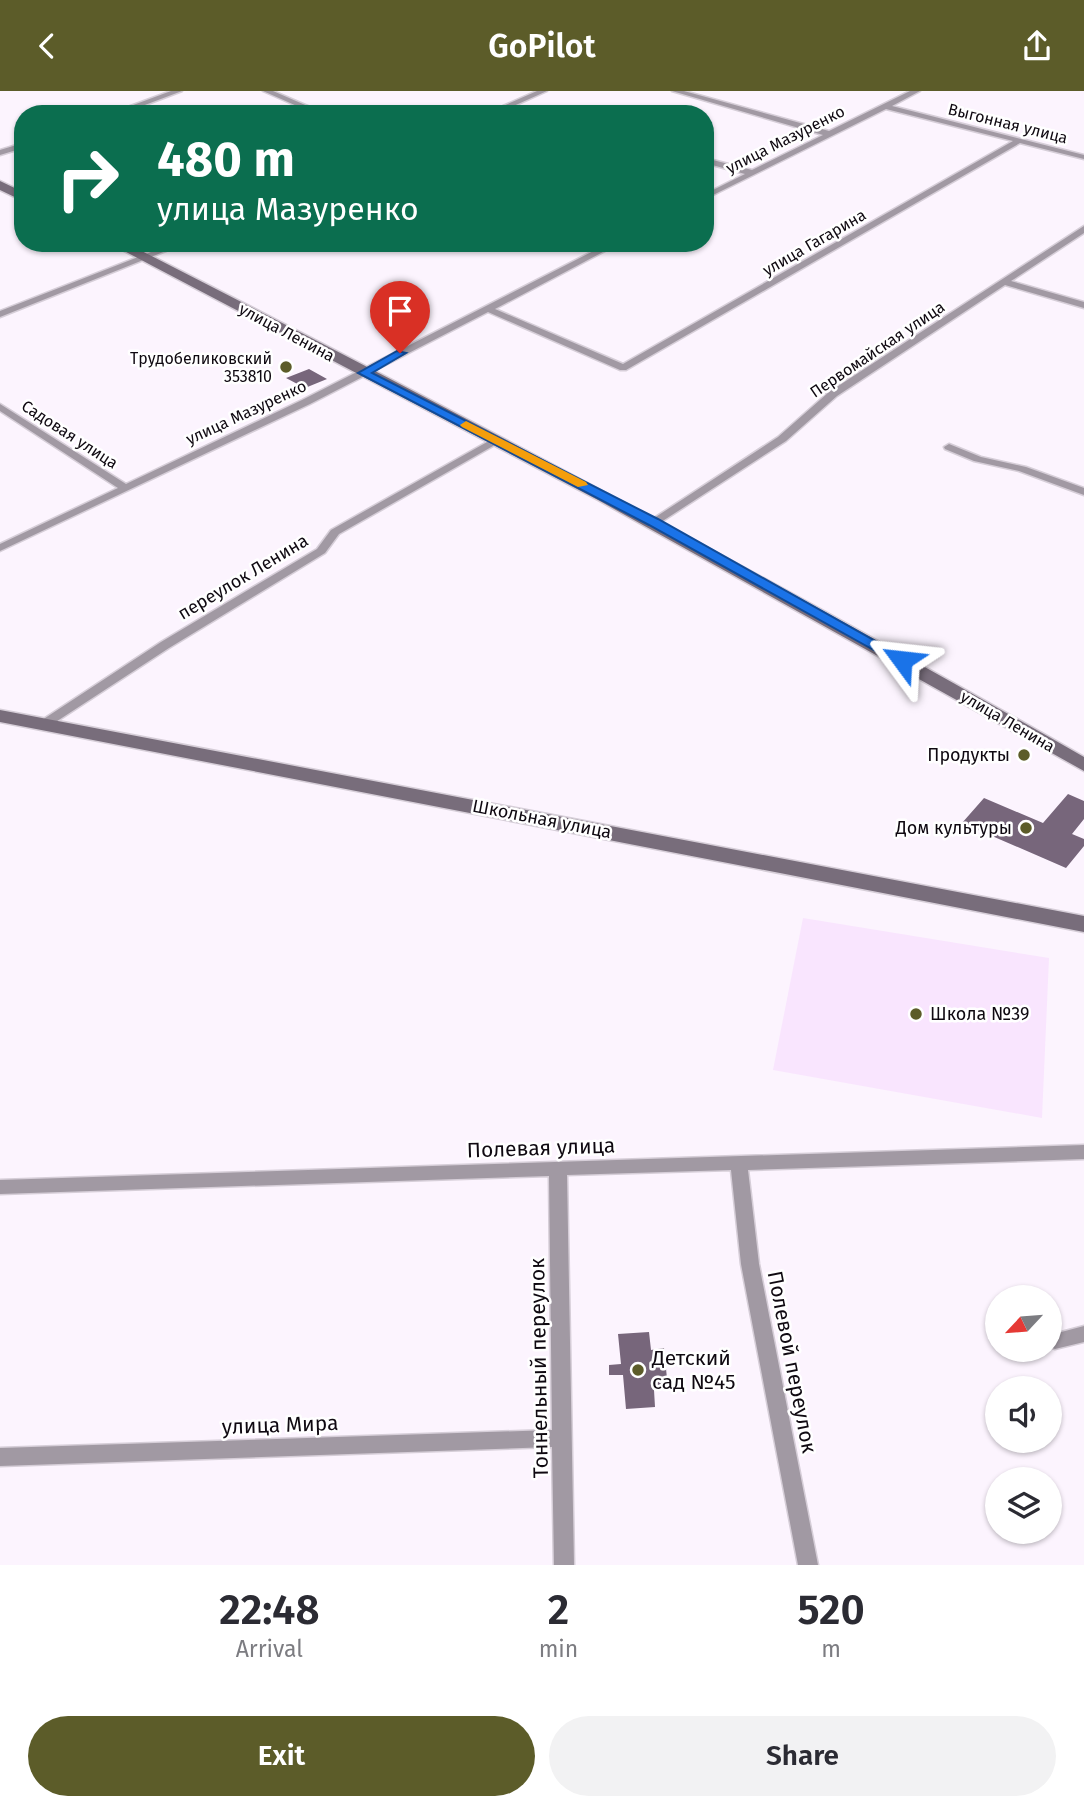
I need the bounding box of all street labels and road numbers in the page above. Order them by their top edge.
street label: Выгонная улица [946,99,1070,148]
street label: улица Мазуренко [723,101,848,178]
street label: улица Гагарина [759,205,869,280]
street label: Первомайская улица [806,297,948,402]
street label: улица Ленина [236,299,338,366]
street label: улица Мазуренко [183,376,310,449]
street label: Садовая улица [18,396,121,473]
street label: переулок Ленина [174,529,312,625]
street label: улица Ленина [957,687,1058,756]
street label: Школьная улица [471,795,613,843]
street label: Полевая улица [466,1132,616,1164]
street label: Тоннельный переулок [524,1258,554,1478]
street label: Полевой переулок [762,1269,822,1455]
street label: улица Мира [221,1410,339,1440]

